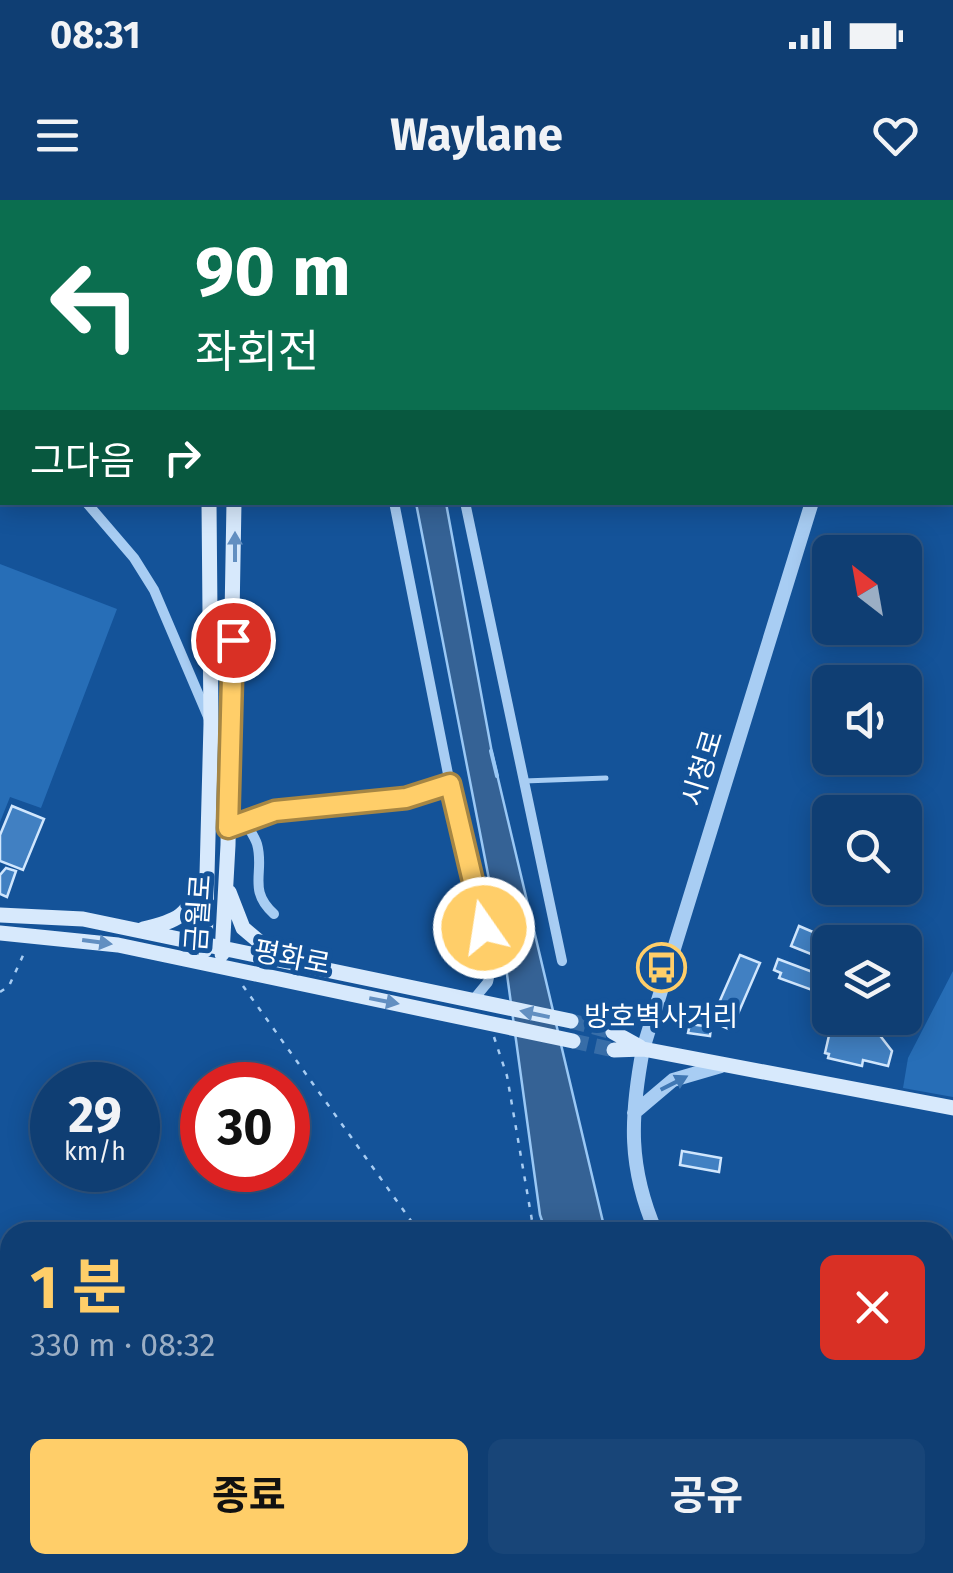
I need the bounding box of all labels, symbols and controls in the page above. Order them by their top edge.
text: 08:31 [50,12,141,58]
icon: menu [30,108,85,163]
text: Waylane [390,108,563,162]
icon: heart [868,108,923,163]
text: 90 m [195,230,351,314]
icon: left [30,240,160,370]
text: 좌회전 [195,325,319,379]
icon: right [155,430,210,485]
text: 그다음 [30,438,135,484]
one-way arrow [226,530,242,562]
north arrow [812,535,922,645]
map controls [812,535,922,1035]
pin [191,598,276,683]
icon: arrive [206,613,261,668]
button: sound [812,665,922,775]
street label: 시청로 [675,726,730,810]
button: search [812,795,922,905]
street label: 금월로 [179,873,218,953]
position arrow [432,876,536,980]
button: layers [812,925,922,1035]
street label: 평화로 [251,934,333,981]
one-way arrow [82,935,113,951]
bus stop icon: 방호벽사거리 [635,942,687,994]
one-way arrow [369,993,400,1009]
place label: 방호벽사거리 [584,1000,738,1033]
one-way arrow [519,1005,550,1021]
speed limit sign: 30 [180,1062,310,1192]
one-way arrow [659,1075,688,1092]
text: 29 [68,1085,122,1145]
text: km/h [64,1137,126,1167]
text: 1 분 [30,1252,127,1324]
button: close [820,1255,925,1360]
text: 330 m · 08:32 [30,1326,215,1364]
button: 종료 [30,1439,468,1554]
button: 공유 [488,1439,925,1554]

